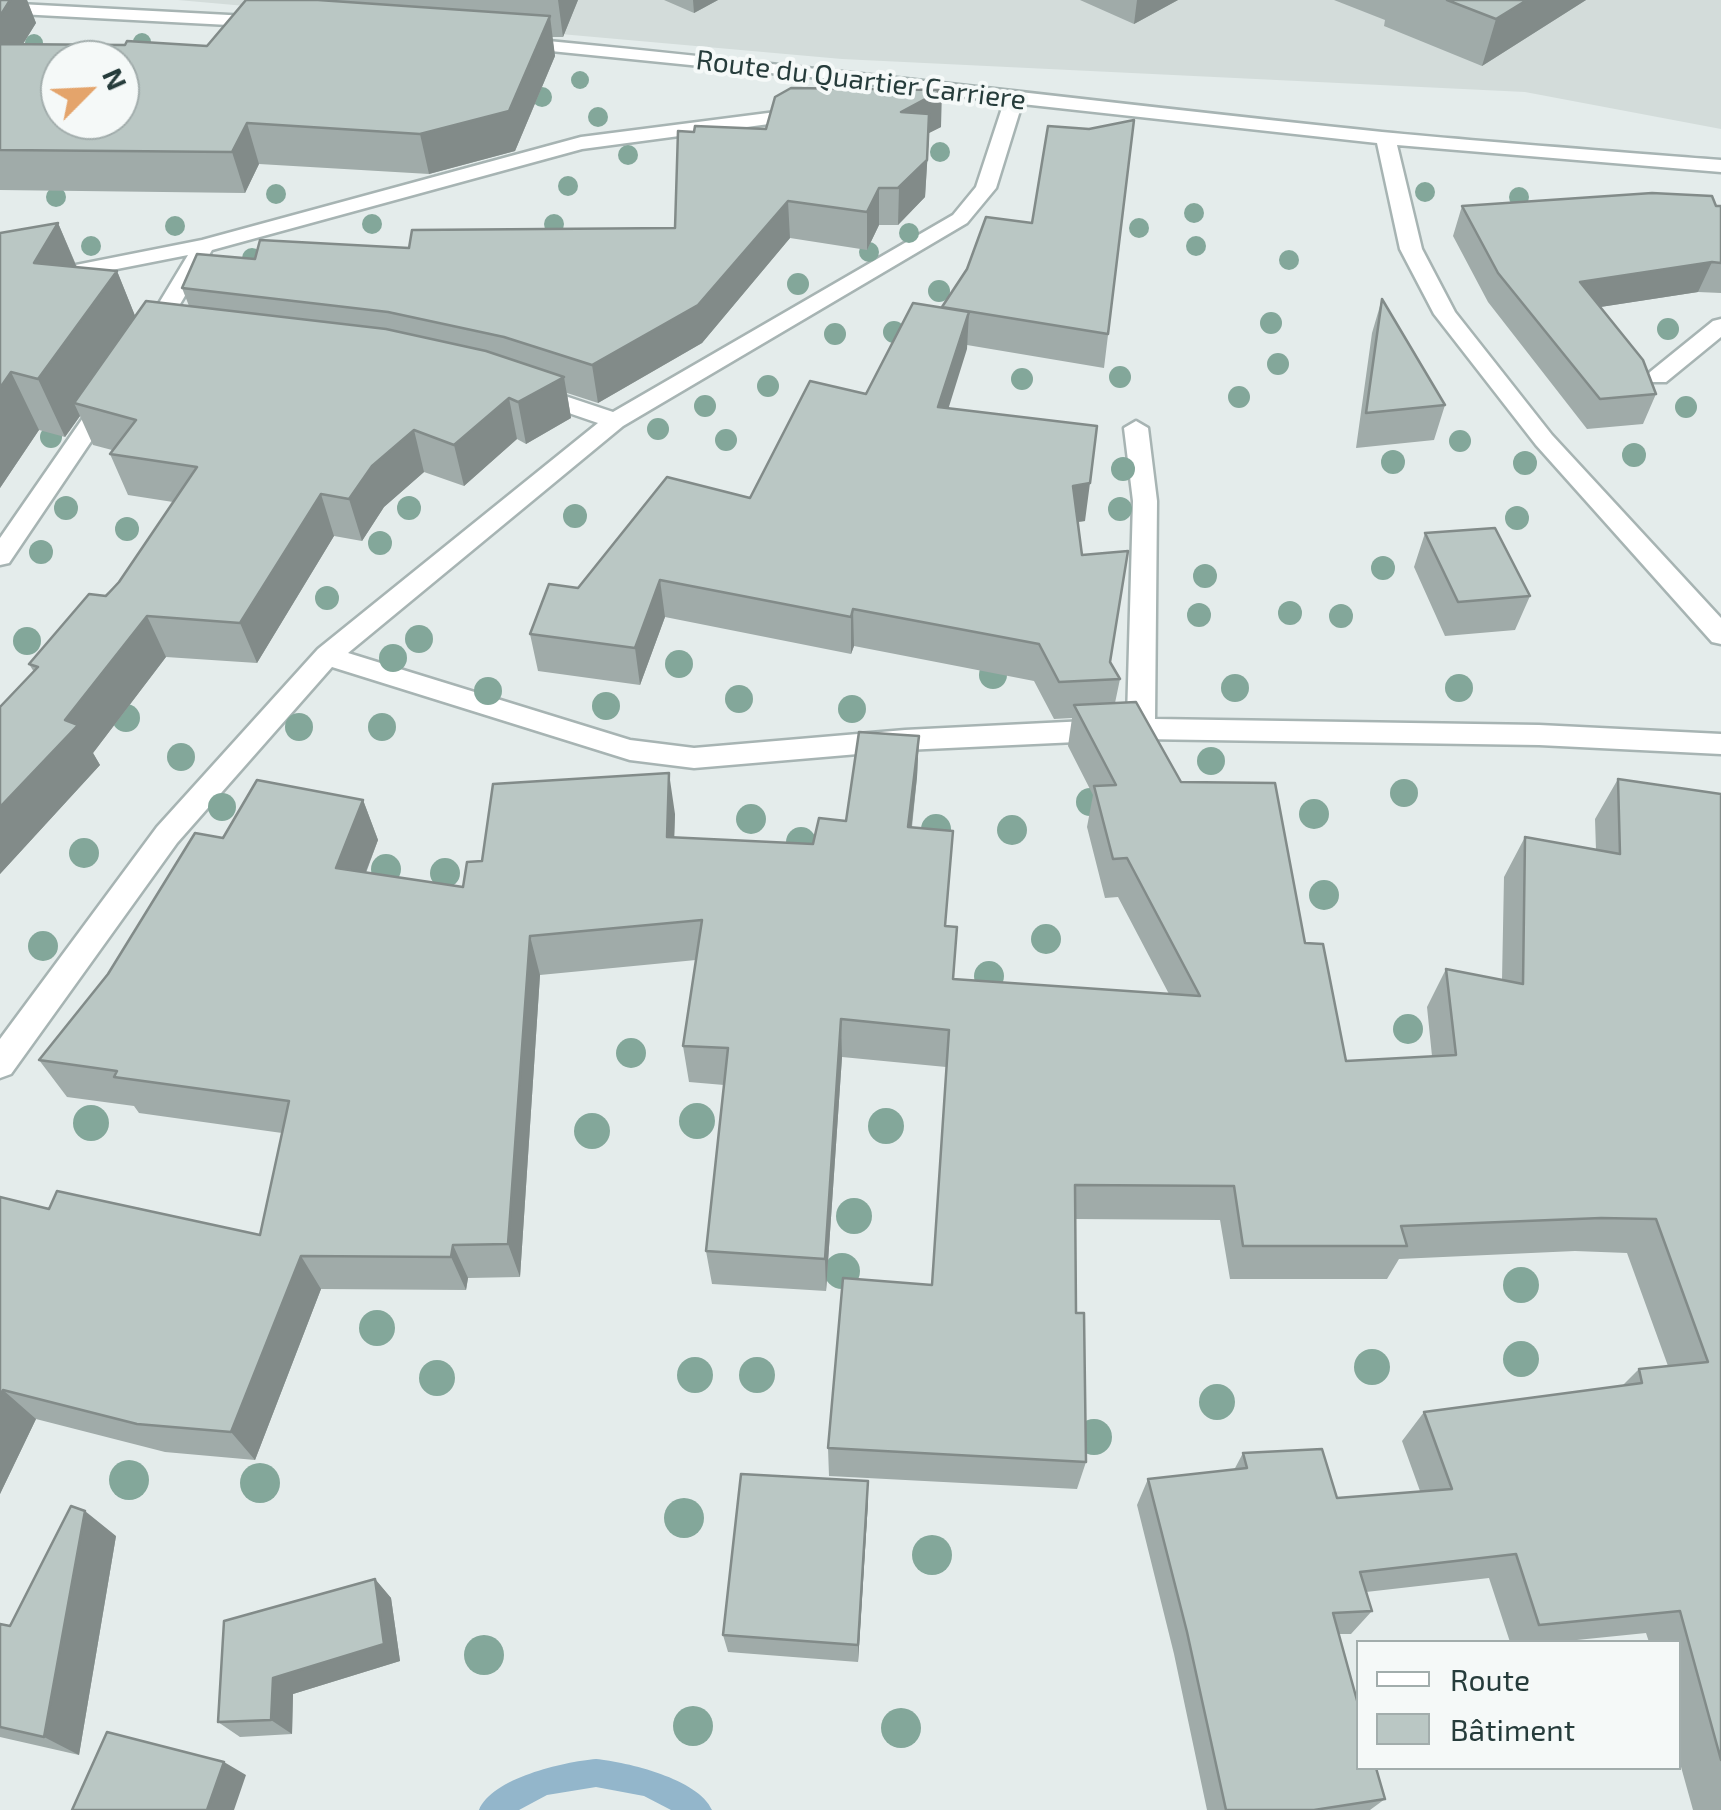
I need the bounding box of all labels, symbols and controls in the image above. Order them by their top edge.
north arrow [40,40,140,140]
street label: Route du Quartier Carriere [694,43,1028,117]
text: N [96,62,135,95]
legend [1356,1640,1681,1770]
text: Route [1450,1661,1530,1697]
text: Bâtiment [1450,1711,1575,1747]

